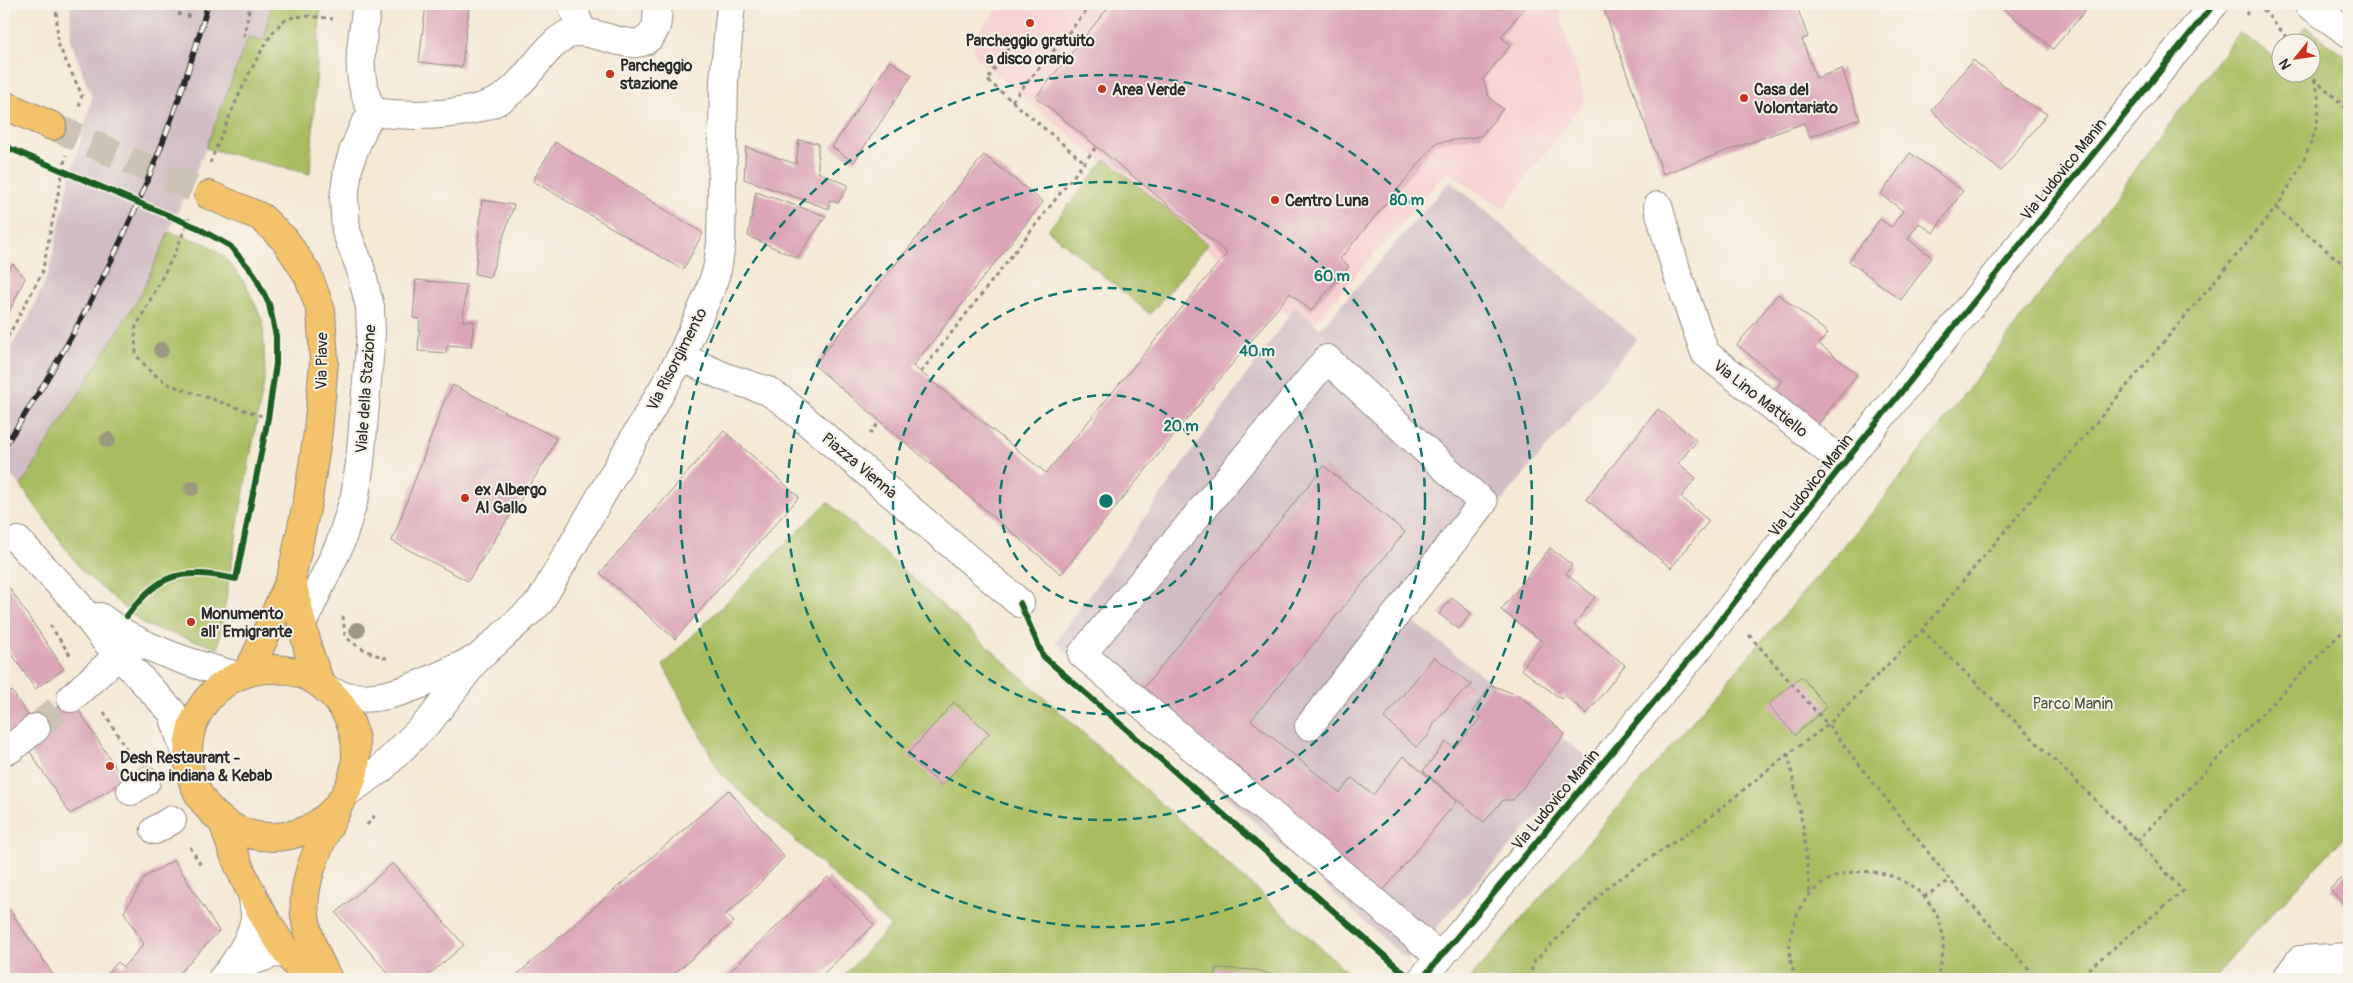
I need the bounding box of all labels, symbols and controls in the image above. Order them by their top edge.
marker: Parcheggio gratuito a disco orario [1024,17,1036,29]
place label: Parcheggio gratuito a disco orario [966,31,1095,69]
north arrow [2270,32,2320,82]
place label: Parcheggio stazione [620,56,693,94]
text: N [2275,56,2295,73]
marker: Parcheggio stazione [604,68,616,80]
place label: Area Verde [1112,80,1186,100]
place label: Casa del Volontariato [1754,80,1838,118]
marker: Area Verde [1096,83,1108,95]
marker: Casa del Volontariato [1738,92,1750,104]
street label: Via Ludovico Manin [2016,114,2111,225]
place label: Centro Luna [1285,191,1369,211]
text: 80 m [1390,191,1424,210]
marker: Centro Luna [1269,194,1281,206]
text: 60 m [1314,267,1350,286]
street label: Via Risorgimento [642,304,712,414]
street label: Viale della Stazione [352,324,380,454]
street label: Via Piave [311,332,333,390]
text: 40 m [1239,342,1275,361]
street label: Via Lino Mattiello [1709,356,1812,442]
text: 20 m [1163,417,1199,436]
street label: Piazza Vienna [818,428,901,503]
street label: Via Ludovico Manin [1764,430,1857,541]
place label: ex Albergo Al Gallo [474,480,547,518]
marker: ex Albergo Al Gallo [459,492,471,504]
centre of rings [1097,492,1115,510]
place label: Monumento all' Emigrante [201,604,293,642]
marker: Monumento all' Emigrante [185,616,197,628]
park label: Parco Manin [2033,694,2113,714]
street label: Via Ludovico Manin [1508,745,1604,854]
place label: Desh Restaurant - Cucina indiana & Kebab [120,748,272,786]
marker: Desh Restaurant - Cucina indiana & Kebab [104,760,116,772]

